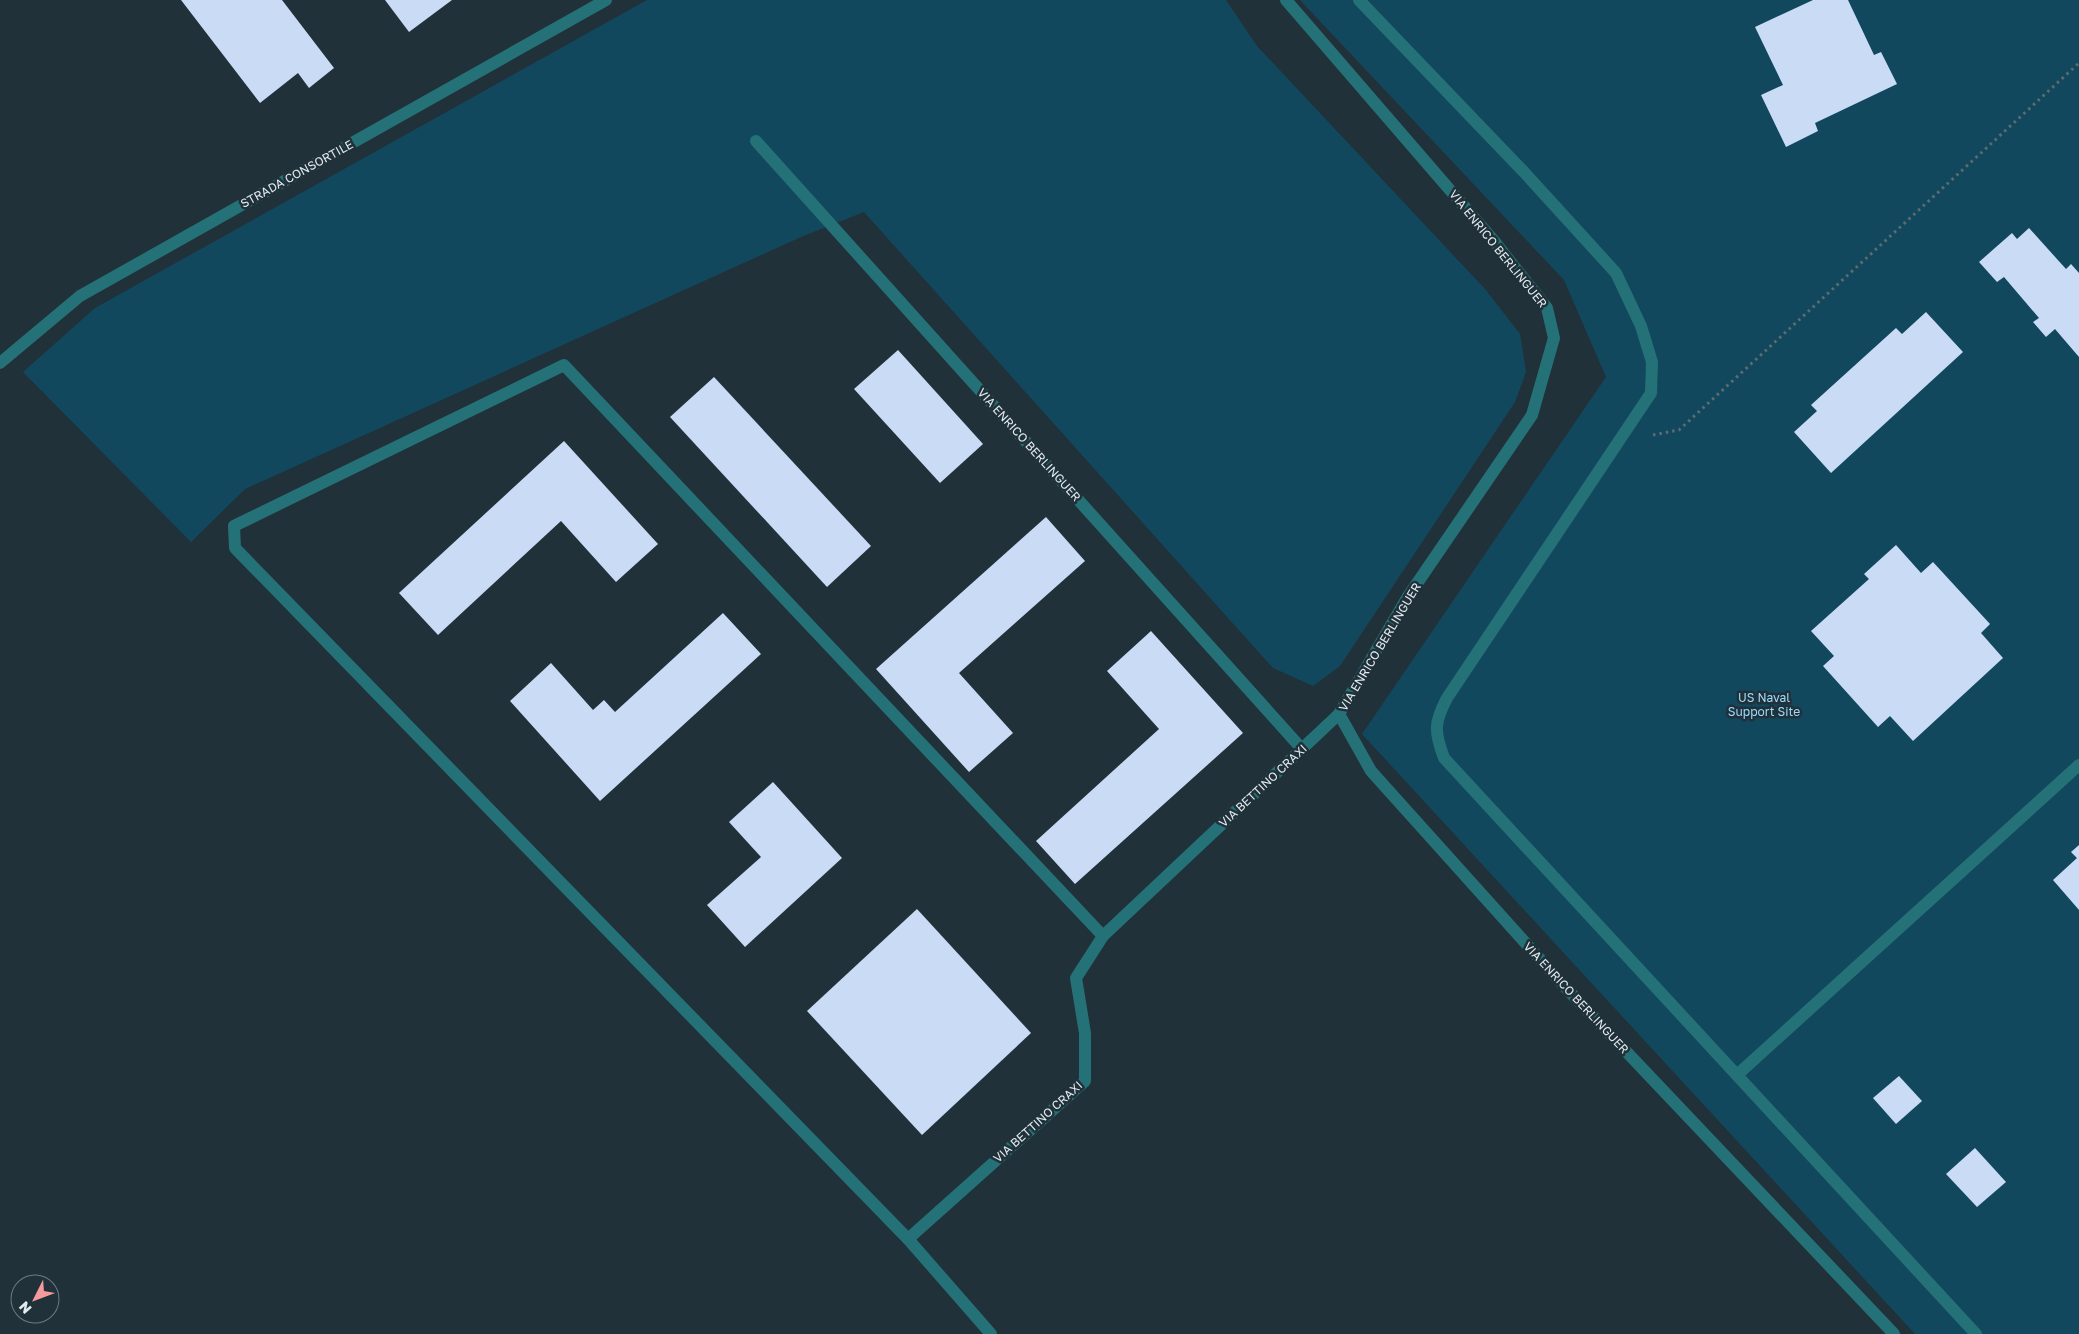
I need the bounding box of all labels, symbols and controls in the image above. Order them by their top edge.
street label: STRADA CONSORTILE [238,136,356,211]
street label: VIA ENRICO BERLINGUER [1446,187,1551,311]
street label: VIA ENRICO BERLINGUER [975,385,1084,504]
street label: VIA ENRICO BERLINGUER [1335,580,1424,714]
park label: US Naval Support Site [1728,690,1800,719]
street label: VIA BETTINO CRAXI [1216,741,1310,830]
street label: VIA ENRICO BERLINGUER [1521,939,1632,1057]
street label: VIA BETTINO CRAXI [990,1078,1085,1166]
north arrow [10,1274,60,1324]
text: N [15,1298,35,1318]

